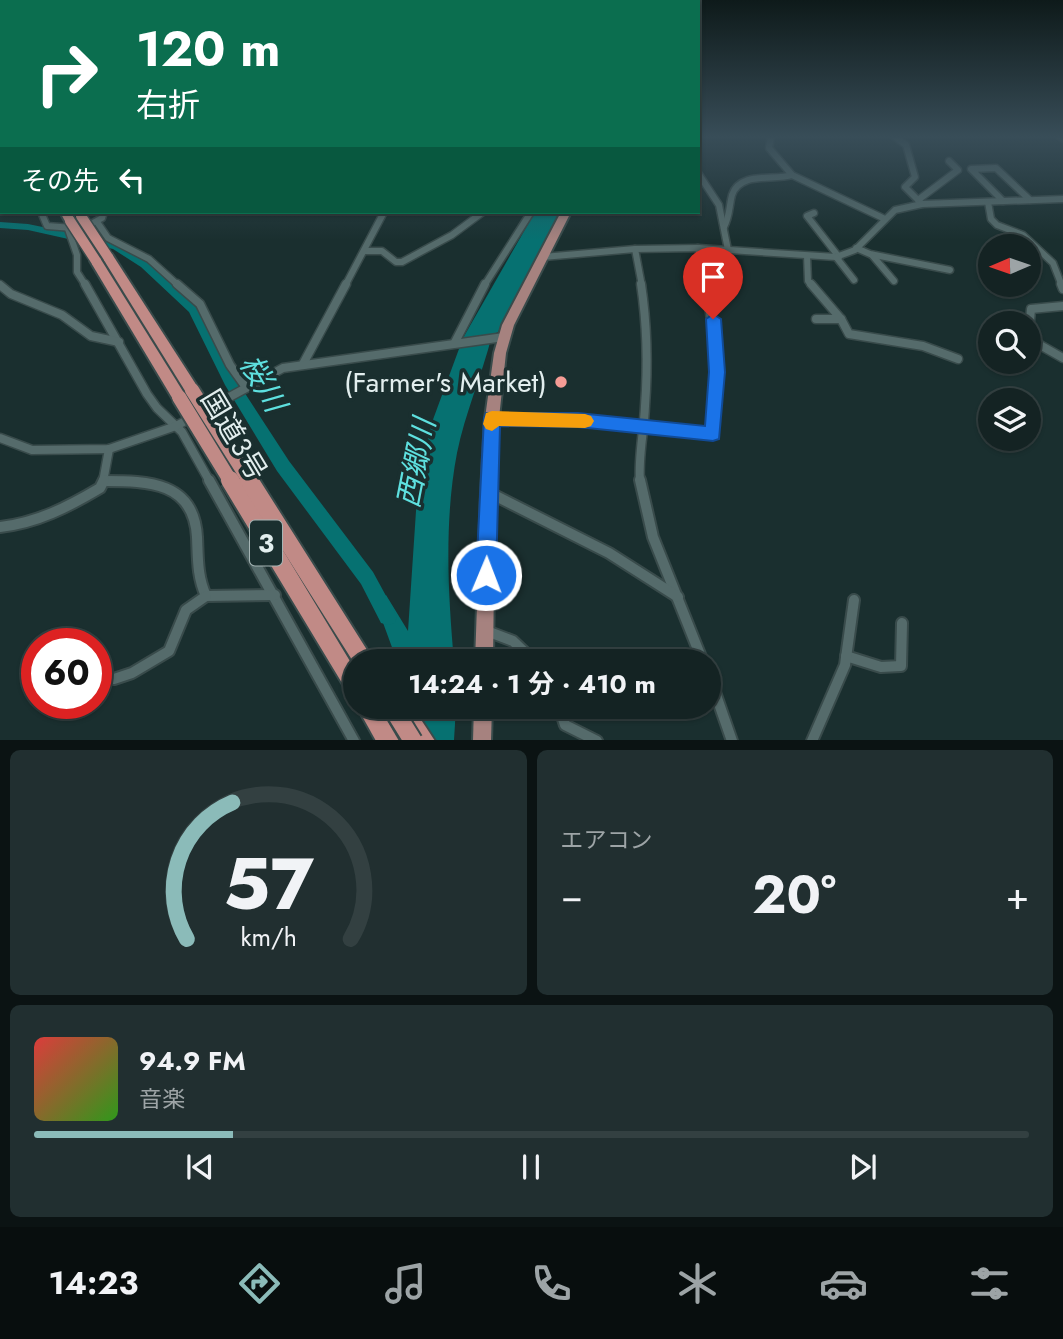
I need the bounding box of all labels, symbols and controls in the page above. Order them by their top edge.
text: 120 m [136,14,280,84]
icon: right [21,28,112,119]
text: 右折 [136,82,200,128]
icon: left [113,161,151,199]
text: その先 [21,162,99,200]
north arrow [978,234,1041,298]
map controls [978,234,1041,451]
pin [683,247,743,319]
icon: arrive [694,258,732,296]
button: search [978,311,1041,374]
water label: 桜川 [229,346,298,422]
place label: (Farmer's Market) [344,362,547,403]
marker: (Farmer's Market) [553,374,569,390]
street label: 国道3号 [191,382,277,488]
button: layers [978,388,1041,451]
water label: 西郷川 [386,412,446,511]
road number: 3 [250,520,282,566]
position arrow [449,538,523,612]
speed limit sign: 60 [21,628,112,719]
text: 14:24 · 1 分 · 410 m [408,665,656,703]
text: エアコン [561,823,653,857]
text: 57 [223,831,314,936]
text: 20° [752,857,836,933]
text: − [561,868,583,923]
text: + [1006,868,1029,923]
text: km/h [240,918,297,954]
text: 94.9 FM [139,1042,246,1080]
text: 音楽 [139,1082,185,1116]
icon: previous [181,1148,219,1186]
icon: pause [512,1148,550,1186]
icon: next [844,1148,882,1186]
icon: directions [235,1259,284,1308]
icon: music [381,1259,430,1308]
icon: phone [527,1259,576,1308]
icon: climate [673,1259,722,1308]
icon: car [819,1259,868,1308]
icon: filters [965,1259,1014,1308]
text: 14:23 [49,1260,138,1306]

